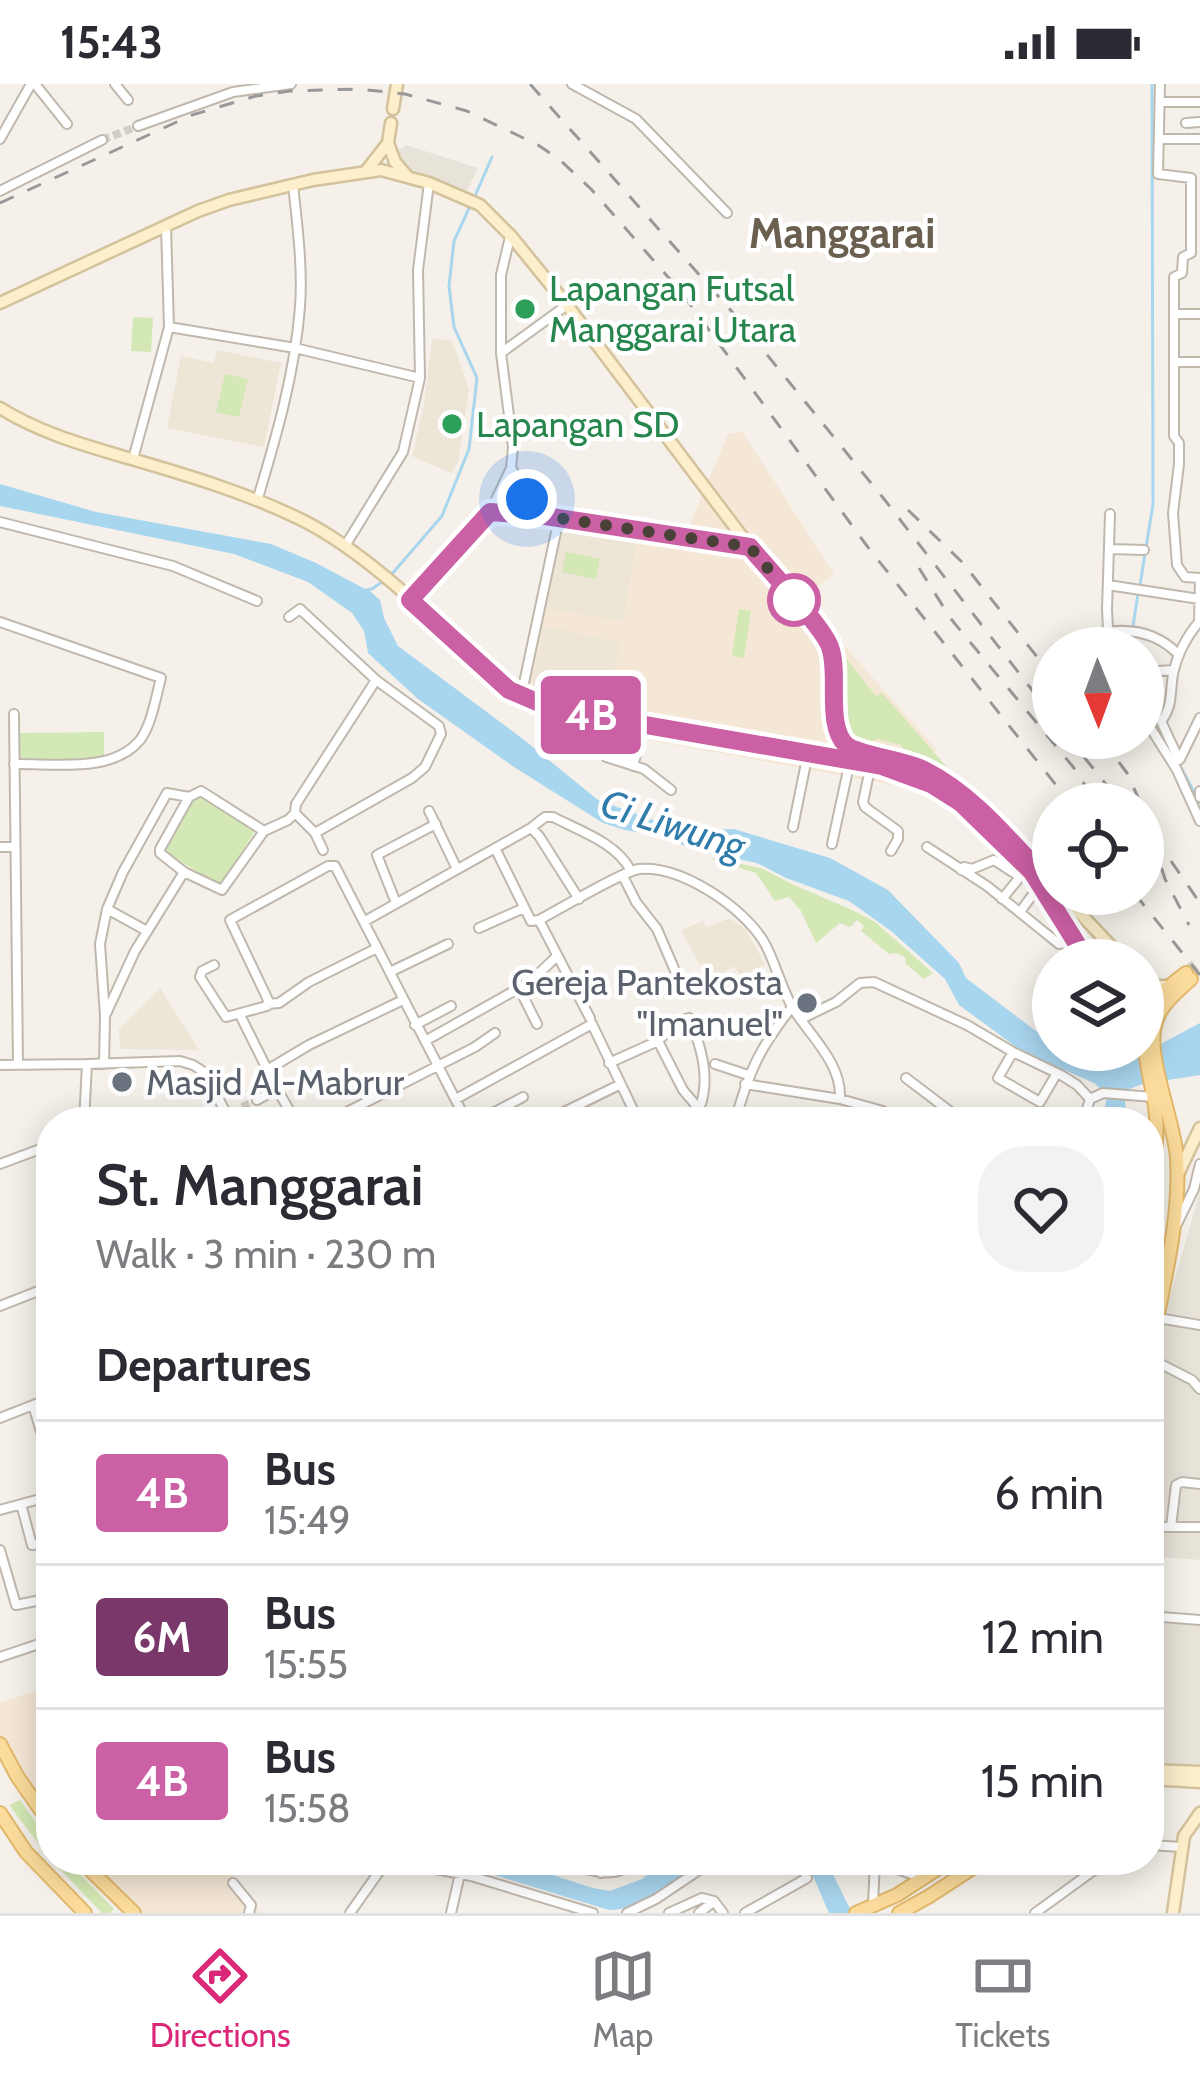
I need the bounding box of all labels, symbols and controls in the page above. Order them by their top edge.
text: 15:43 [60,15,163,69]
district label: Manggarai [749,207,935,259]
place label: Lapangan Futsal Manggarai Utara [549,266,796,351]
marker: Lapangan Futsal Manggarai Utara [512,296,538,322]
place label: Lapangan SD [476,402,679,446]
marker: Lapangan SD [439,411,465,437]
your location [497,469,557,529]
unlabelled marker [769,575,819,625]
north arrow [1032,627,1164,759]
map controls [1032,627,1164,1071]
line badge: 4B [537,676,645,754]
text: 4B [565,689,617,741]
water label: Ci Liwung [595,778,752,870]
button: locate [1032,783,1164,915]
button: layers [1032,939,1164,1071]
place label: Gereja Pantekosta "Imanuel" [511,960,783,1045]
marker: Gereja Pantekosta "Imanuel" [794,990,820,1016]
place label: Masjid Al-Mabrur [146,1060,405,1104]
marker: Masjid Al-Mabrur [109,1069,135,1095]
button: heart [978,1146,1104,1272]
text: St. Manggarai [96,1150,424,1219]
text: Walk · 3 min · 230 m [96,1230,436,1278]
text: Departures [96,1338,311,1392]
text: Bus [264,1442,336,1496]
text: 6 min [994,1466,1104,1520]
text: 4B [136,1467,188,1519]
text: 15:49 [264,1496,351,1544]
text: Bus [264,1586,336,1640]
text: 12 min [981,1610,1104,1664]
text: 6M [133,1611,191,1663]
text: 15:55 [264,1640,348,1688]
text: Bus [264,1730,336,1784]
text: 15 min [981,1754,1104,1808]
text: 4B [136,1755,188,1807]
text: 15:58 [264,1784,351,1832]
tab: Directions [150,1943,291,2055]
tab: Map [590,1943,656,2055]
tab: Tickets [955,1943,1050,2055]

